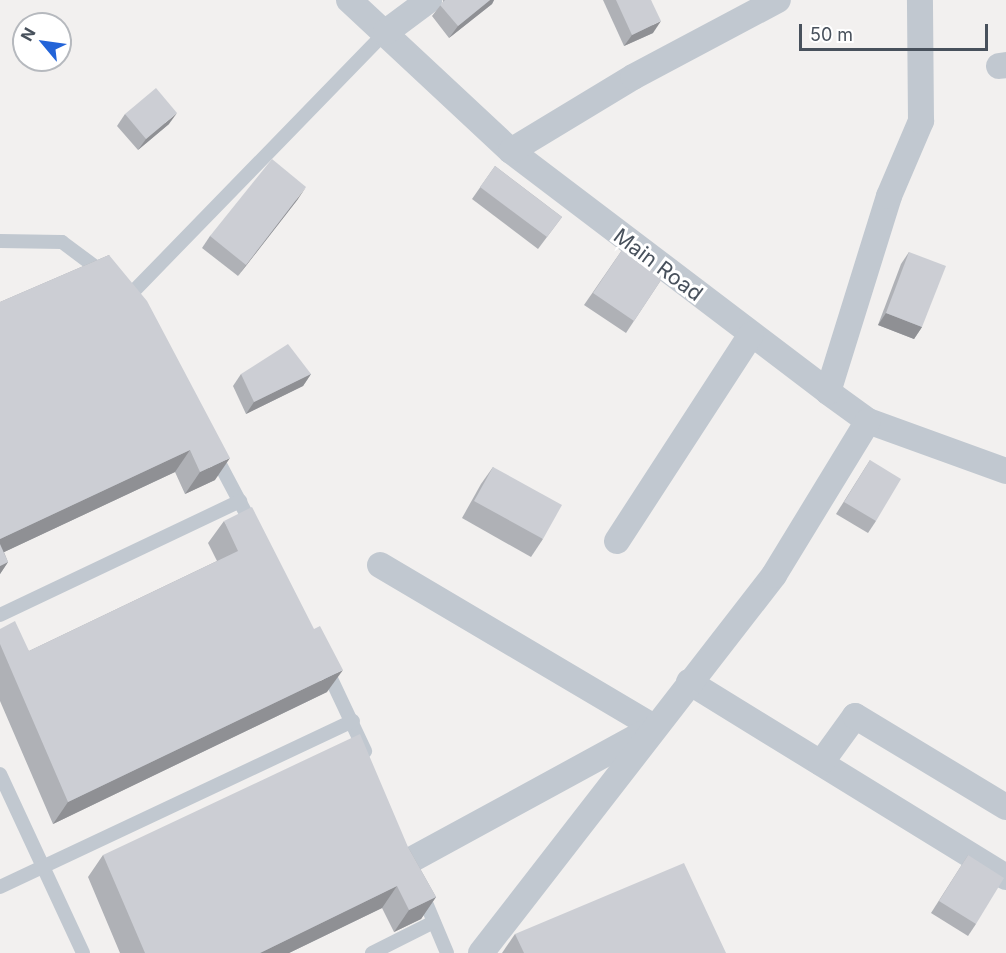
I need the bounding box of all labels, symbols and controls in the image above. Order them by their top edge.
north arrow [12,12,72,72]
scale bar [802,12,991,50]
text: N [16,24,40,44]
text: 50 m [810,24,853,45]
street label: Main Road [609,223,707,307]

